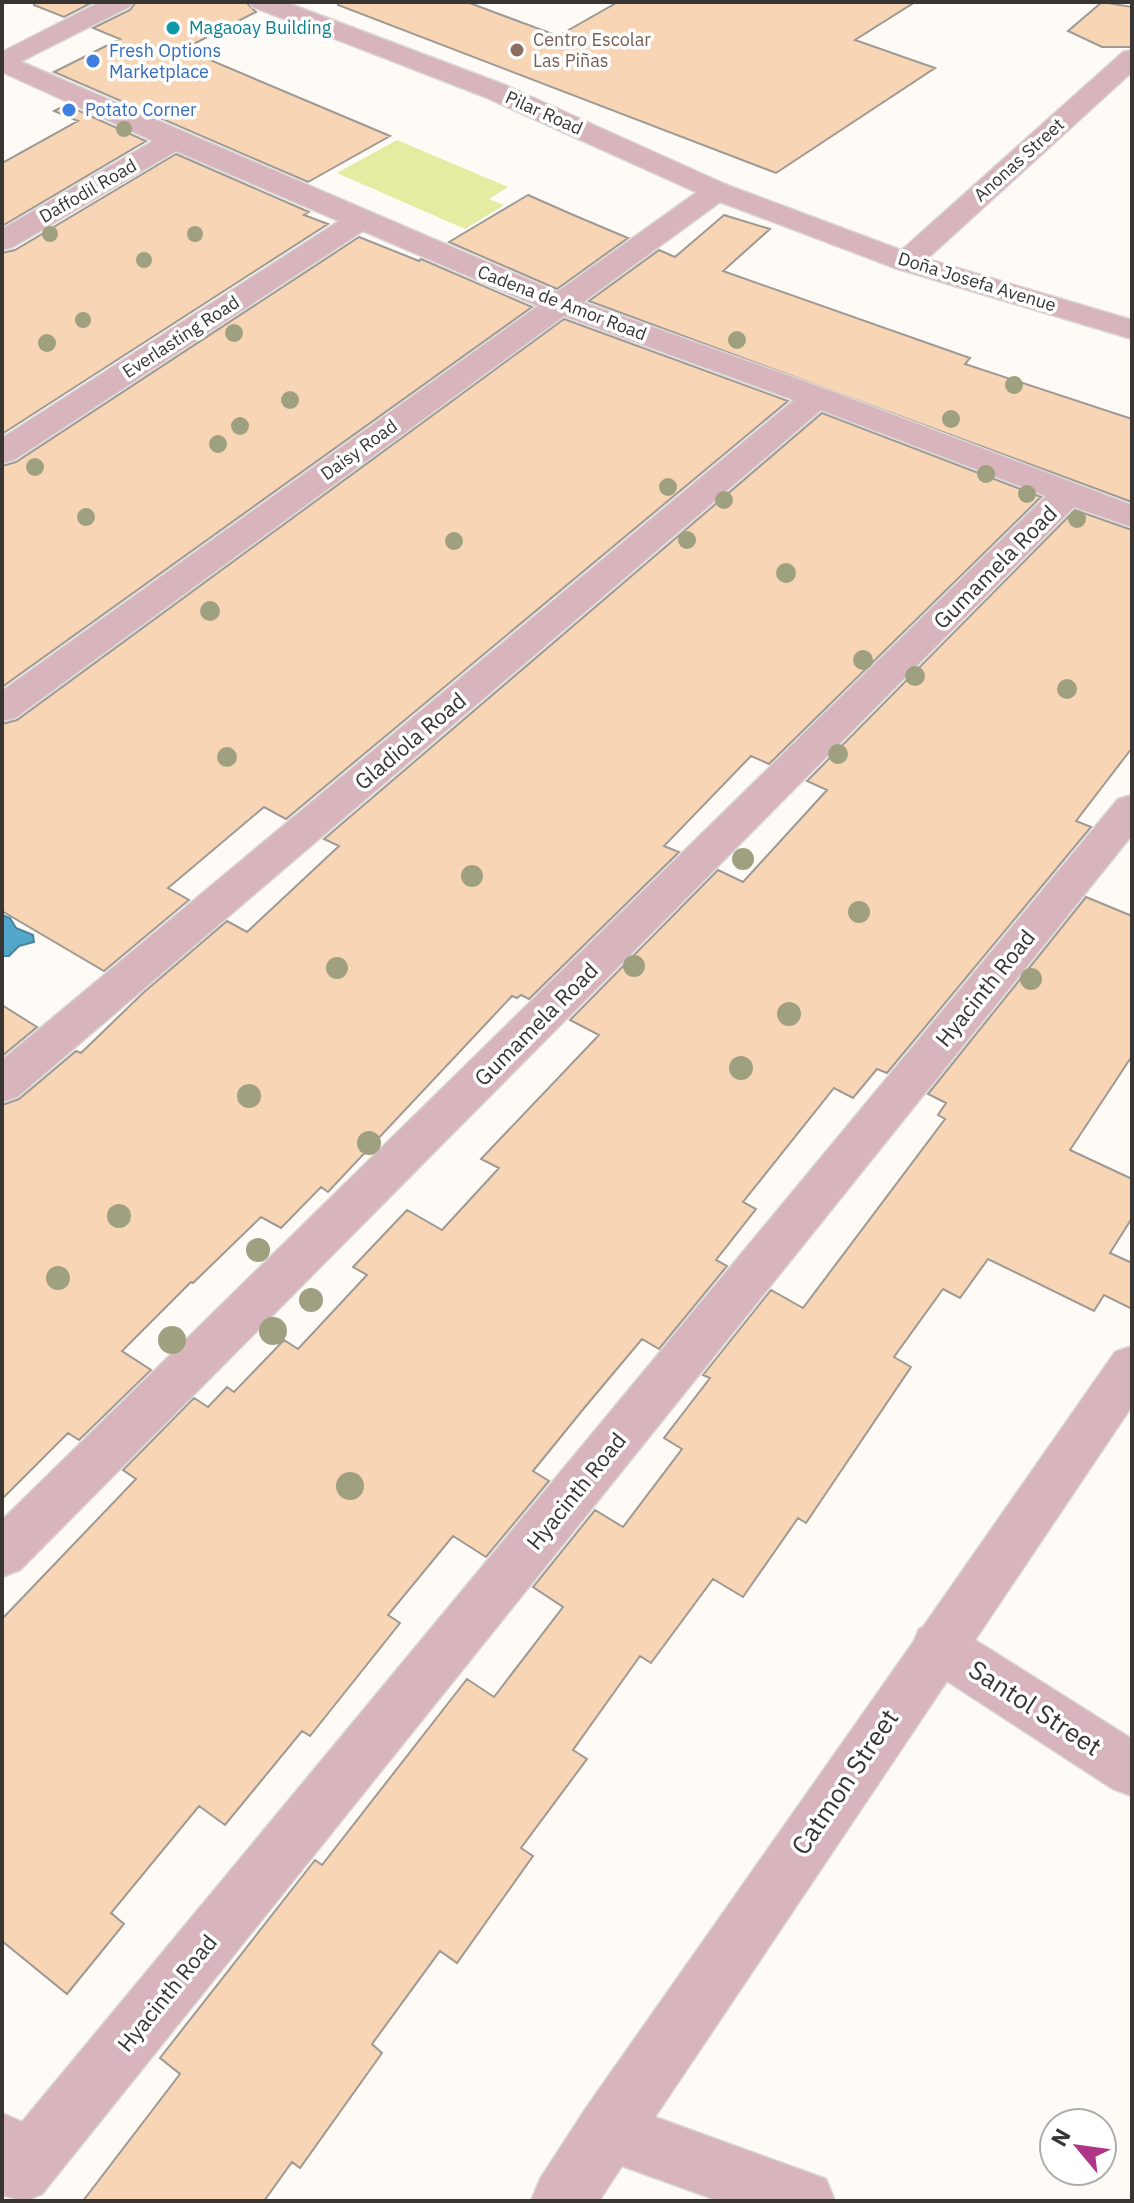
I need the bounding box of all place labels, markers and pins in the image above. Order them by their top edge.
place label: Magaoay Building [189,16,332,39]
marker: Magaoay Building [164,19,182,37]
place label: Centro Escolar Las Piñas [533,28,651,72]
place label: Fresh Options Marketplace [109,39,221,83]
marker: Centro Escolar Las Piñas [508,41,526,59]
marker: Fresh Options Marketplace [84,52,102,70]
place label: Potato Corner [85,98,197,121]
marker: Potato Corner [60,101,78,119]

